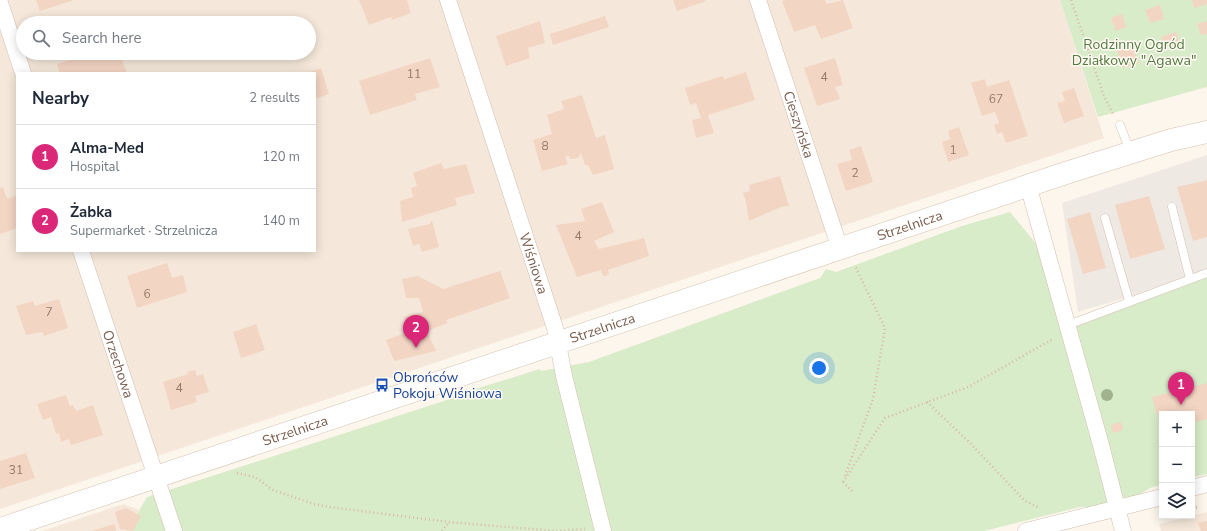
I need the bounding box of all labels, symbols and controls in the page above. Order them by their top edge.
search box [16,16,316,60]
icon: search [30,27,52,49]
text: Search here [62,28,142,48]
park label: Rodzinny Ogród Działkowy "Agawa" [1072,35,1196,70]
house number: 11 [407,66,421,82]
house number: 4 [820,69,828,85]
text: Nearby [32,87,89,110]
text: 2 results [249,89,300,107]
street label: Cieszyńska [779,89,818,161]
house number: 67 [989,91,1003,107]
text: Alma-Med [70,138,144,158]
house number: 8 [541,138,549,154]
house number: 1 [949,142,957,158]
text: 1 [41,148,49,166]
text: 120 m [262,148,300,166]
text: Hospital [70,158,119,176]
house number: 2 [851,165,859,181]
text: Żabka [70,202,112,222]
street label: Strzelnicza [875,206,945,245]
text: 2 [41,212,49,230]
text: 140 m [262,212,300,230]
text: Supermarket · Strzelnicza [70,222,218,240]
house number: 4 [574,228,582,244]
street label: Wiśniowa [515,230,552,297]
house number: 6 [143,286,151,302]
house number: 7 [45,304,53,320]
street label: Strzelnicza [567,309,638,348]
pin: 2 [403,315,429,348]
street label: Orzechowa [98,328,138,401]
your location [809,358,829,378]
place label: Obrońców Pokoju Wiśniowa [393,368,502,403]
pin: 1 [1168,372,1194,405]
bus stop icon: Obrońców Pokoju Wiśniowa [374,377,390,393]
house number: 4 [175,380,183,396]
street label: Strzelnicza [260,411,330,451]
map controls [1159,411,1195,519]
button: + [1159,411,1195,447]
button: − [1159,447,1195,483]
house number: 31 [9,462,23,478]
button: layers [1159,483,1195,519]

